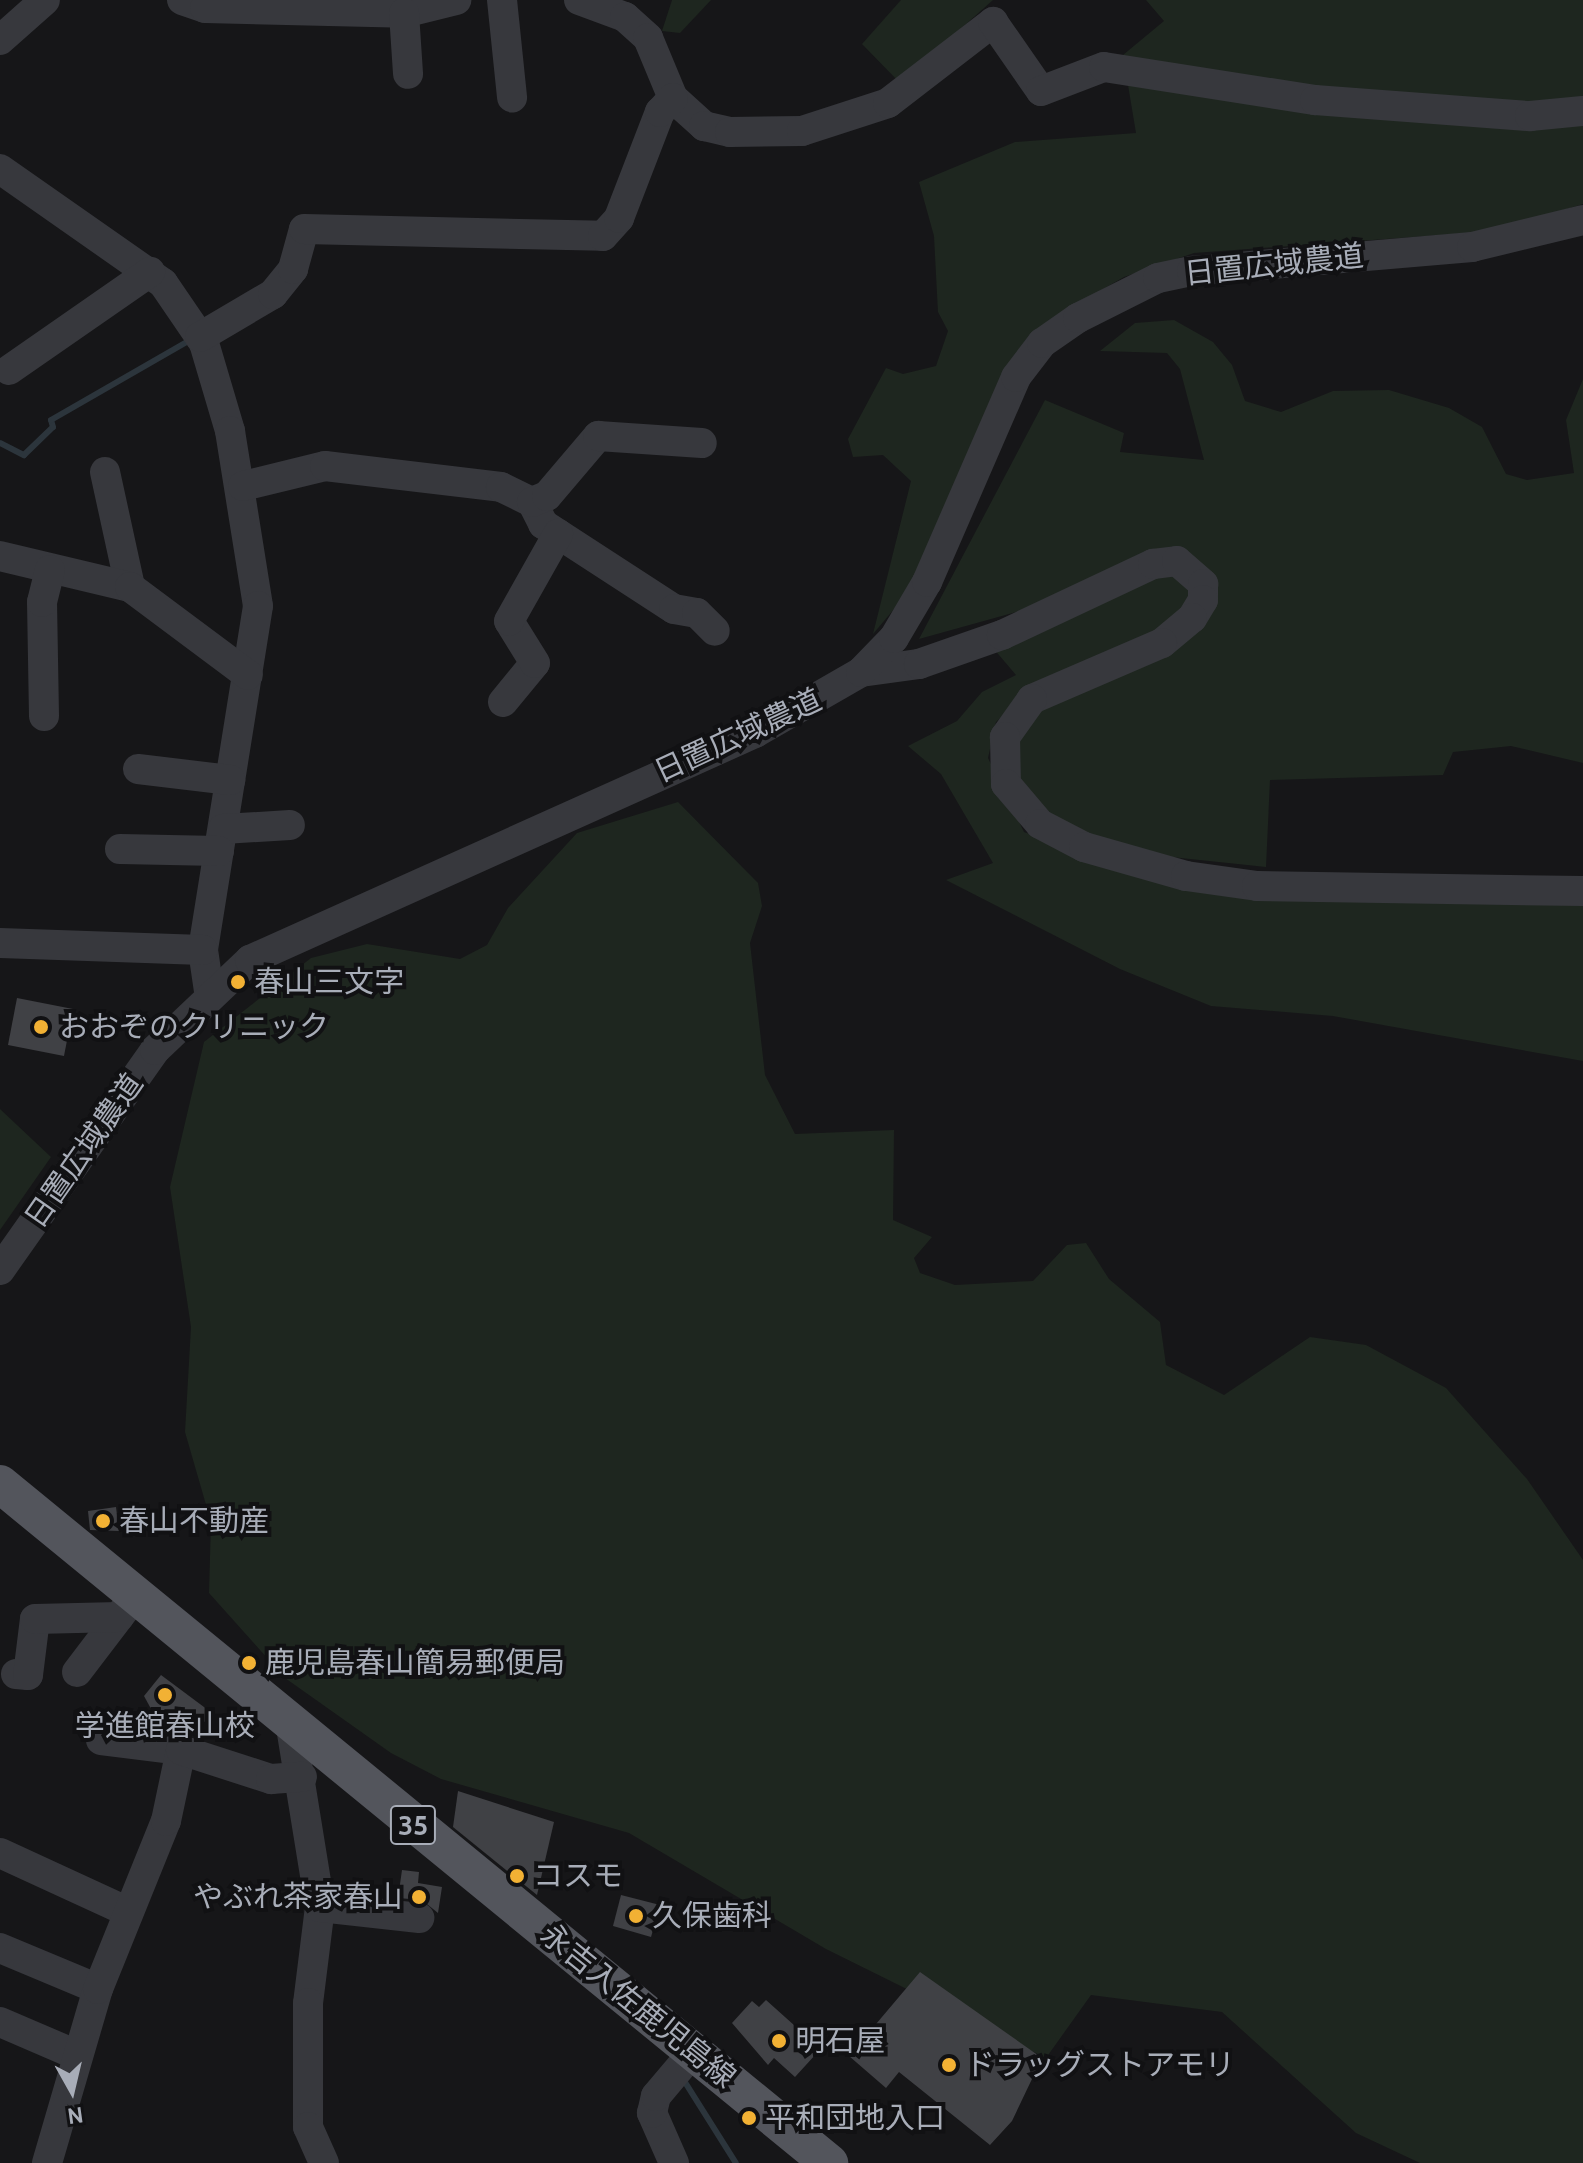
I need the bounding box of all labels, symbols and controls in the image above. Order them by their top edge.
street label: 日置広域農道 [1183,238,1365,292]
street label: 日置広域農道 [649,682,827,790]
place label: 春山三文字 [254,964,404,1000]
marker: 春山三文字 [229,973,247,991]
place label: おおぞのクリニック [59,1009,329,1045]
marker: おおぞのクリニック [30,1016,52,1038]
street label: 日置広域農道 [18,1067,150,1235]
place label: 春山不動産 [119,1503,269,1539]
marker: 春山不動産 [94,1512,112,1530]
place label: 鹿児島春山簡易郵便局 [265,1645,565,1681]
marker: 鹿児島春山簡易郵便局 [240,1654,258,1672]
marker: 学進館春山校 [156,1686,174,1704]
place label: 学進館春山校 [75,1708,255,1744]
road number: 35 [389,1801,437,1849]
place label: コスモ [533,1858,623,1894]
marker: コスモ [508,1867,526,1885]
place label: やぶれ茶家春山 [193,1879,403,1915]
marker: やぶれ茶家春山 [410,1888,428,1906]
place label: 久保歯科 [652,1898,772,1934]
marker: 久保歯科 [627,1907,645,1925]
street label: 永吉入佐鹿児島線 [533,1916,743,2096]
place label: 明石屋 [795,2023,885,2059]
marker: 明石屋 [770,2032,788,2050]
place label: ドラッグストアモリ [965,2047,1235,2083]
north arrow [32,2051,112,2131]
marker: ドラッグストアモリ [940,2056,958,2074]
place label: 平和団地入口 [765,2100,945,2136]
text: N [66,2101,85,2130]
marker: 平和団地入口 [740,2109,758,2127]

